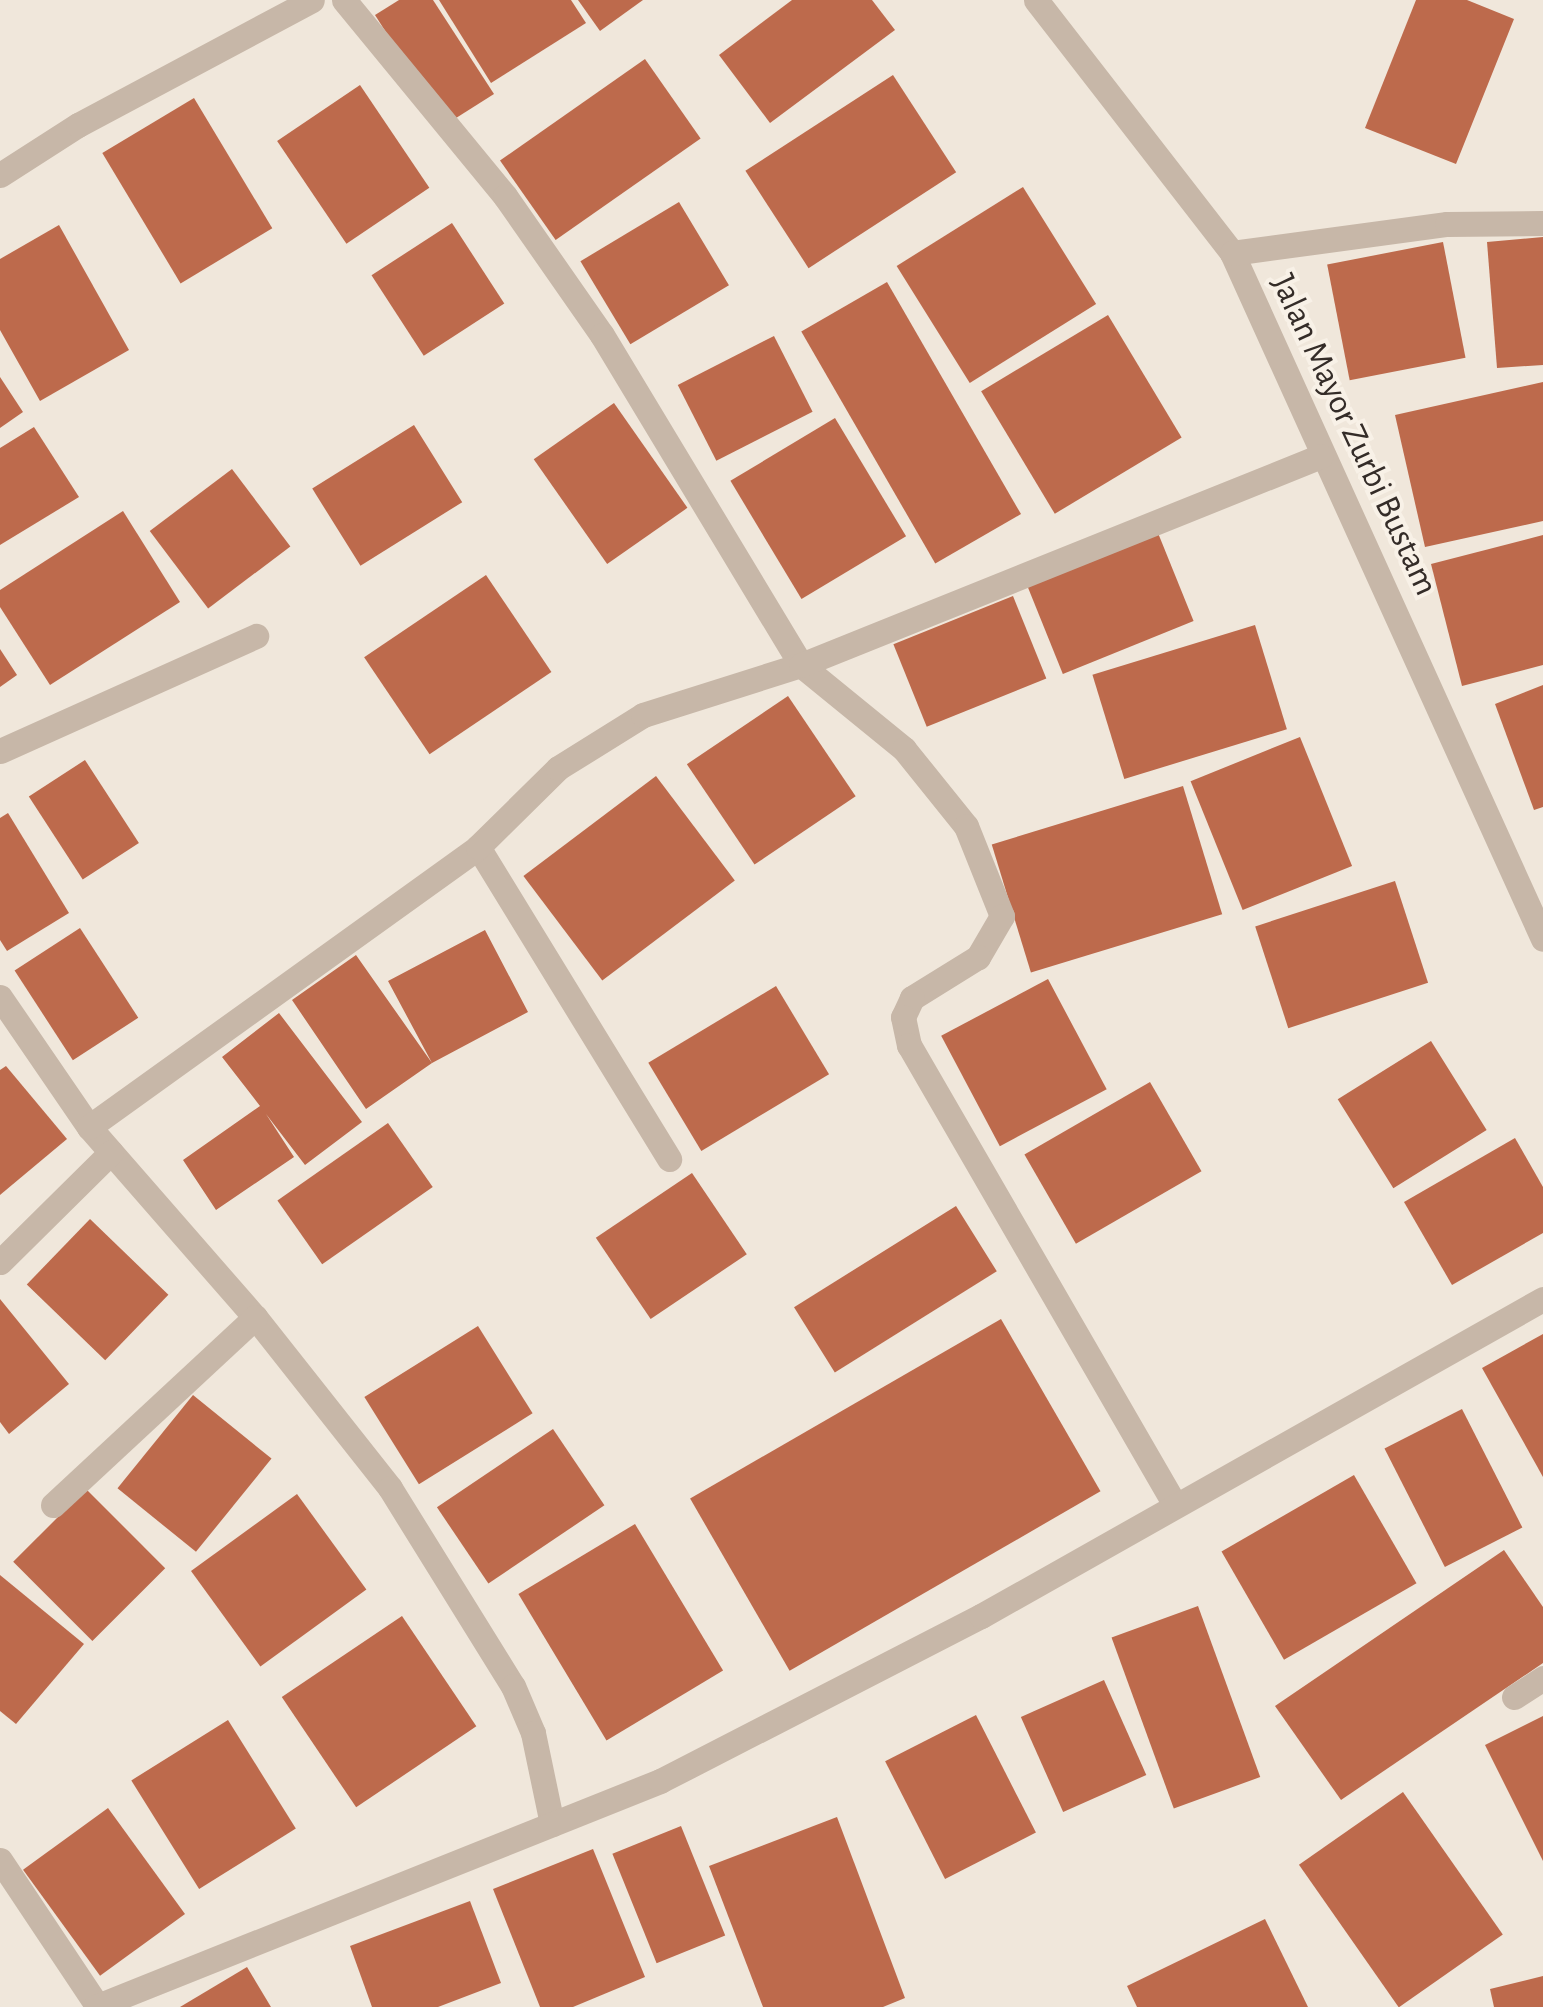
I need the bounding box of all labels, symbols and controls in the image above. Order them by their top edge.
street label: Jalan Mayor Zurbi Bustam [1261,268,1447,602]

